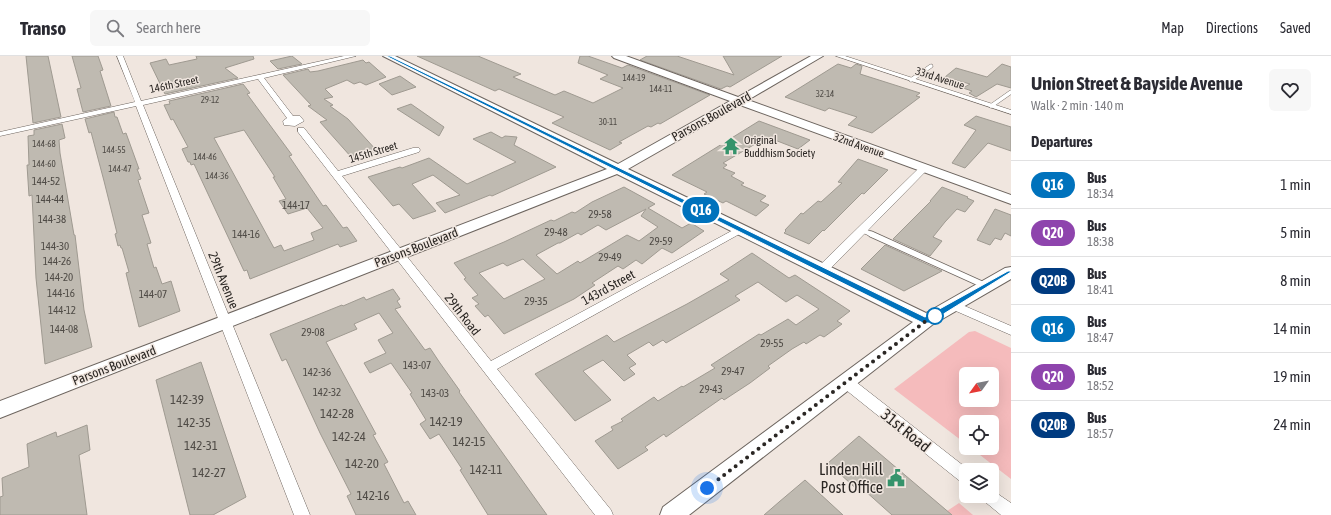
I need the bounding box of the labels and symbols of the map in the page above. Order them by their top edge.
street label: 33rd Avenue [914,64,966,92]
street label: 146th Street [148,73,200,95]
house number: 144-19 [623,73,645,83]
house number: 144-11 [650,84,672,94]
street label: Parsons Boulevard [669,88,753,144]
house number: 32-14 [816,89,834,99]
house number: 29-12 [201,95,219,105]
house number: 30-11 [599,117,617,127]
street label: 32nd Avenue [832,130,886,160]
place label: Original Buddhism Society [744,134,816,159]
temple icon: Original Buddhism Society [721,136,741,156]
house number: 144-68 [32,139,56,149]
street label: 145th Street [348,139,398,165]
house number: 144-55 [102,145,126,155]
house number: 144-46 [193,152,217,162]
house number: 144-60 [32,159,56,169]
house number: 144-47 [108,164,132,174]
house number: 144-36 [205,171,229,181]
house number: 144-52 [32,175,60,187]
house number: 144-44 [36,193,64,205]
line badge: Q16 [678,197,724,223]
house number: 144-17 [282,199,310,211]
house number: 29-58 [588,208,612,220]
house number: 144-38 [38,213,66,225]
street label: Parsons Boulevard [372,225,460,270]
house number: 29-48 [544,226,568,238]
house number: 144-16 [232,228,260,240]
house number: 29-59 [649,235,673,247]
house number: 144-30 [41,240,69,252]
street label: 29th Avenue [205,250,242,311]
house number: 29-49 [598,251,622,263]
house number: 144-26 [43,255,71,267]
street label: 143rd Street [579,267,638,308]
house number: 144-20 [45,271,73,283]
house number: 144-16 [47,287,75,299]
house number: 144-07 [139,288,167,300]
street label: 29th Road [442,290,484,338]
house number: 29-35 [524,295,548,307]
house number: 144-12 [48,304,76,316]
unlabelled marker [926,307,944,325]
house number: 144-08 [50,323,78,335]
house number: 29-08 [301,326,325,338]
house number: 29-55 [760,337,784,349]
street label: Parsons Boulevard [70,343,158,388]
house number: 143-07 [403,359,431,371]
house number: 29-47 [721,365,745,377]
house number: 142-36 [303,366,331,378]
north arrow [959,367,999,407]
house number: 29-43 [699,383,723,395]
house number: 142-32 [313,386,341,398]
house number: 143-03 [421,387,449,399]
house number: 142-39 [170,392,204,407]
street label: 31st Road [878,405,934,455]
house number: 142-28 [320,406,354,421]
house number: 142-19 [429,414,463,429]
house number: 142-35 [177,415,211,430]
house number: 142-24 [332,429,366,444]
house number: 142-15 [452,434,486,449]
house number: 142-31 [184,438,218,453]
house number: 142-20 [345,456,379,471]
place label: Linden Hill Post Office [819,460,884,496]
house number: 142-11 [469,462,503,477]
house number: 142-27 [192,465,226,480]
public building icon: Linden Hill Post Office [886,468,906,488]
your location [697,478,717,498]
house number: 142-16 [356,488,390,503]

